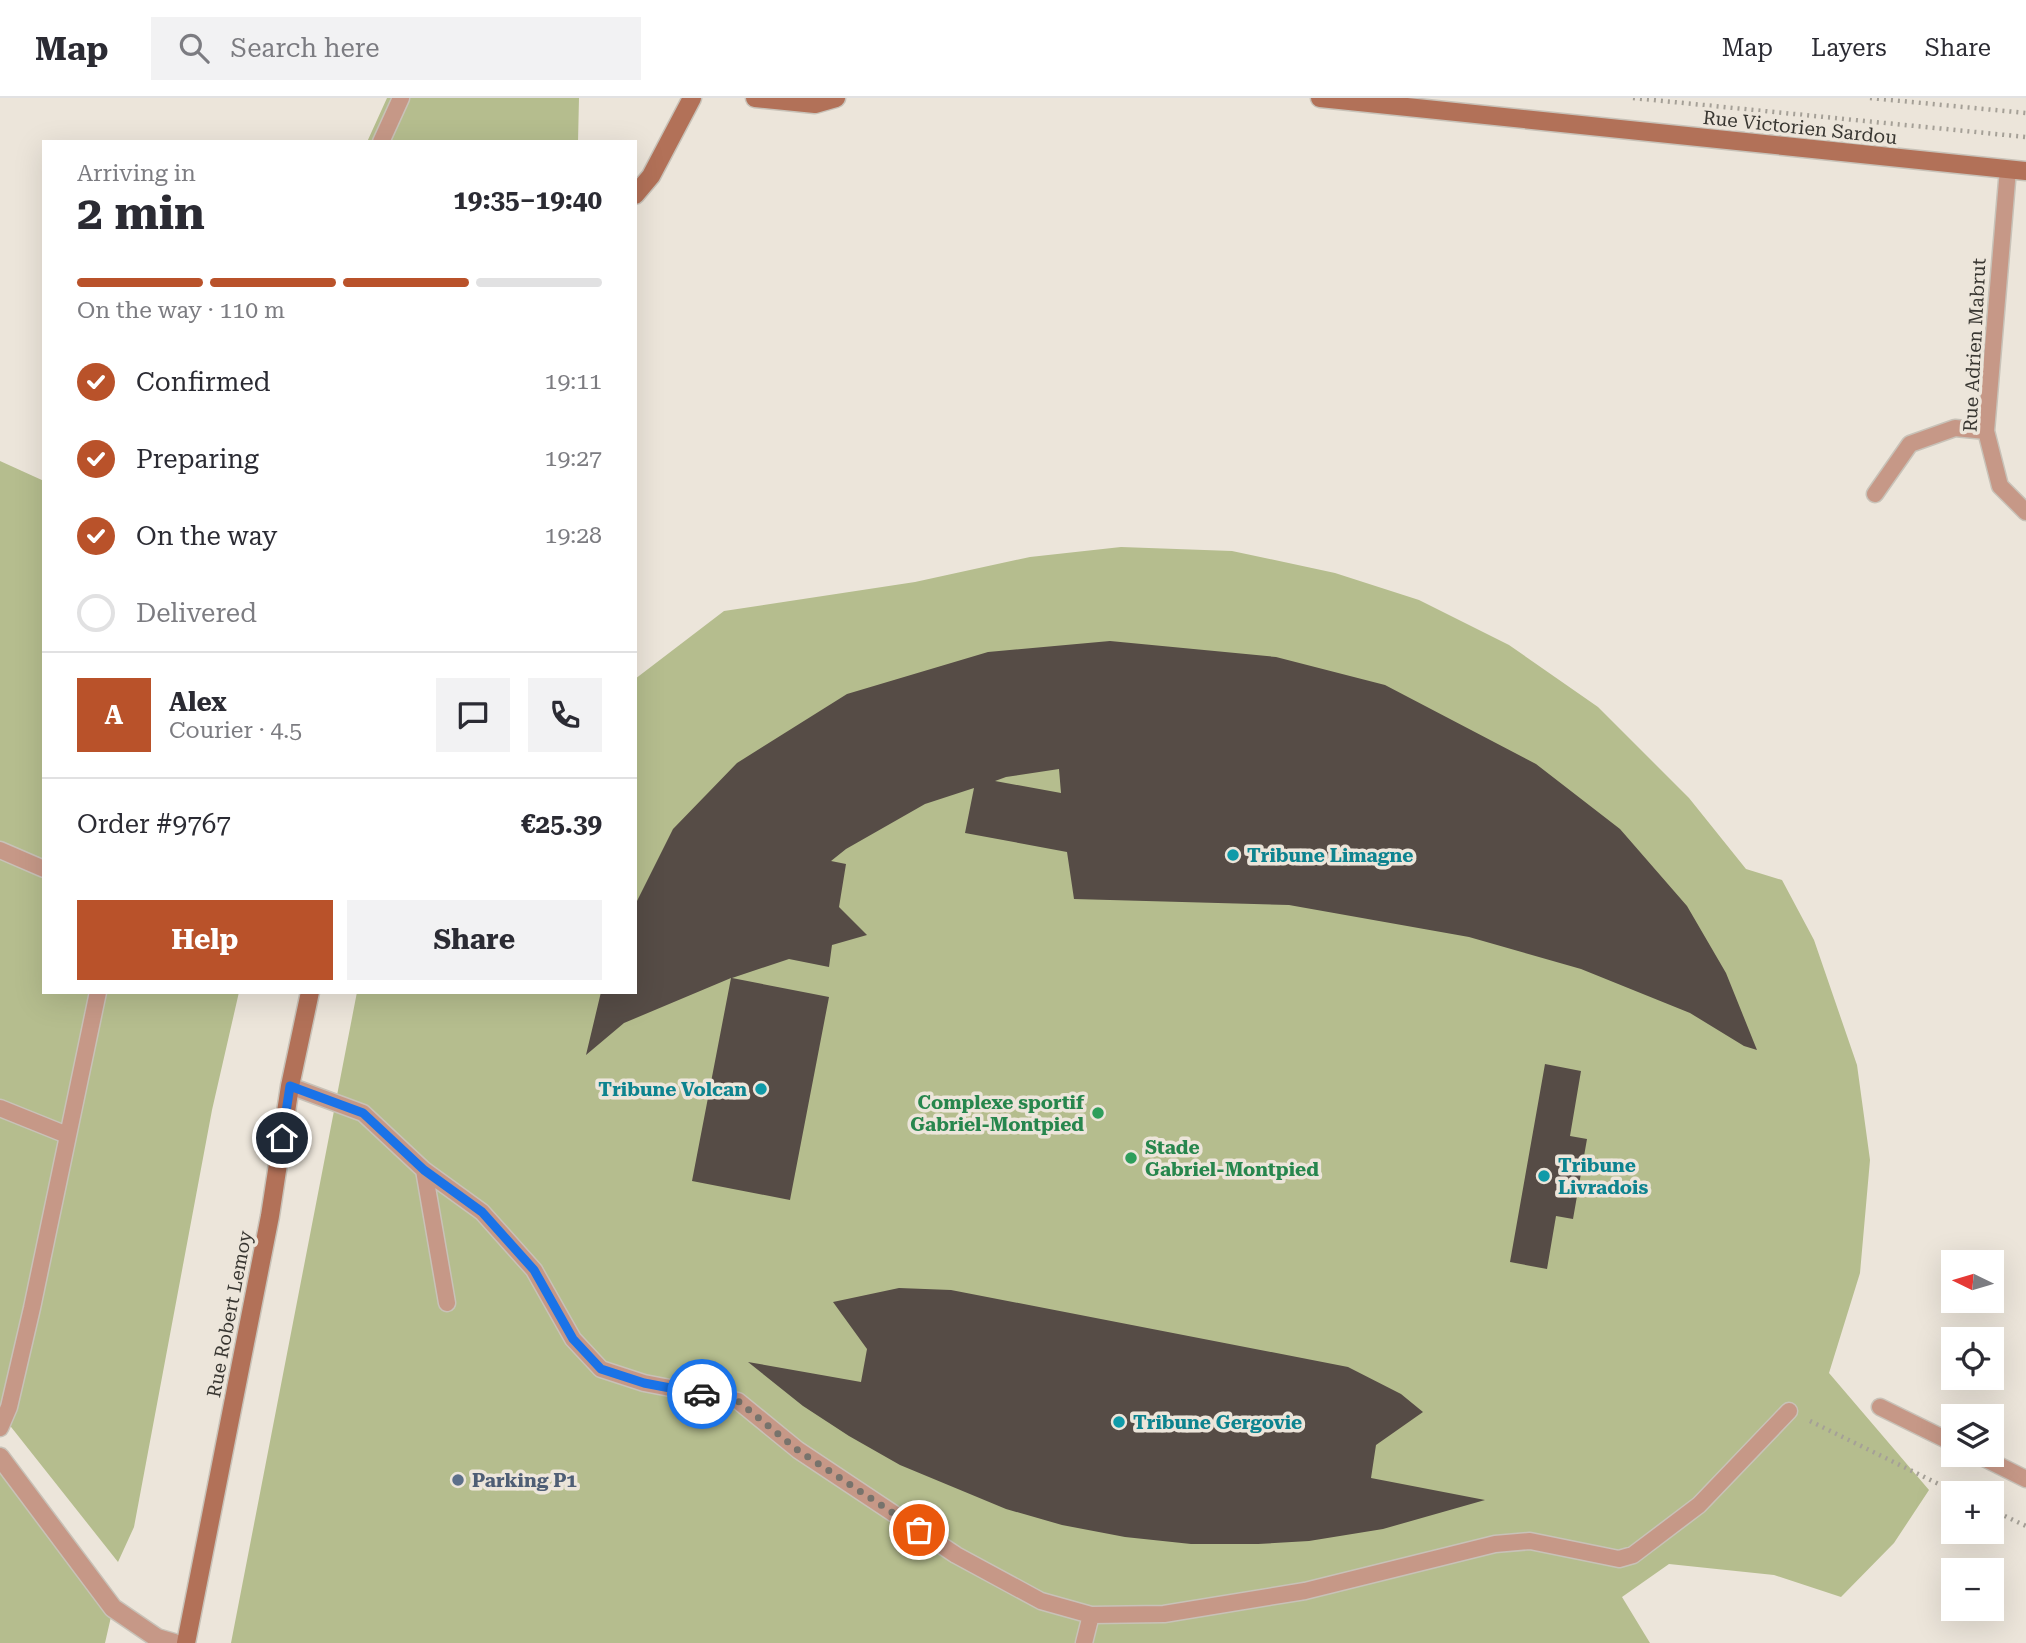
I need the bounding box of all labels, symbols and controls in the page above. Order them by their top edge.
search box [151,17,641,80]
text: Map [35,29,109,68]
icon: search [175,29,213,67]
text: Search here [231,33,380,63]
text: Map [1722,34,1773,62]
text: Layers [1811,34,1887,62]
text: Share [1925,34,1991,62]
street label: Rue Victorien Sardou [1702,106,1898,149]
text: Arriving in [77,160,196,187]
text: 19:35–19:40 [453,185,602,215]
text: 2 min [77,186,205,240]
street label: Rue Adrien Mabrut [1958,258,1991,432]
text: On the way · 110 m [77,297,285,324]
icon: check [77,363,115,401]
text: Confirmed [136,367,271,397]
text: 19:11 [545,368,602,395]
icon: check [77,440,115,478]
text: Preparing [136,444,259,474]
text: 19:27 [545,445,602,472]
icon: check [77,517,115,555]
text: On the way [136,521,277,551]
text: 19:28 [545,522,602,549]
text: Delivered [136,598,257,628]
button: chat [436,678,510,752]
button: phone [528,678,602,752]
text: Alex [169,687,227,717]
text: A [105,700,123,730]
text: Courier · 4.5 [169,717,302,744]
text: Order #9767 [77,809,231,839]
text: €25.39 [521,809,602,839]
place label: Tribune Limagne [1247,844,1413,867]
marker: Tribune Limagne [1225,847,1241,863]
button: Help [77,900,333,980]
button: Share [347,900,602,980]
place label: Tribune Volcan [598,1078,747,1101]
marker: Tribune Volcan [753,1081,769,1097]
place label: Complexe sportif Gabriel-Montpied [910,1091,1085,1136]
marker: Complexe sportif Gabriel-Montpied [1090,1105,1106,1121]
pin [252,1108,312,1168]
icon: home [263,1119,301,1157]
place label: Stade Gabriel-Montpied [1145,1136,1319,1181]
marker: Stade Gabriel-Montpied [1123,1150,1139,1166]
place label: Tribune Livradois [1558,1154,1648,1199]
marker: Tribune Livradois [1536,1168,1552,1184]
street label: Rue Robert Lemoy [202,1228,257,1399]
north arrow [1941,1250,2004,1312]
map controls [1941,1250,2004,1621]
button: locate [1941,1327,2004,1390]
courier [667,1359,737,1429]
icon: car [683,1375,721,1413]
button: layers [1941,1404,2004,1467]
place label: Tribune Gergovie [1133,1411,1302,1434]
marker: Tribune Gergovie [1111,1414,1127,1430]
place label: Parking P1 [472,1469,577,1492]
marker: Parking P1 [450,1472,466,1488]
button: + [1941,1481,2004,1544]
pin [889,1500,949,1560]
icon: bag [900,1511,938,1549]
button: − [1941,1558,2004,1621]

